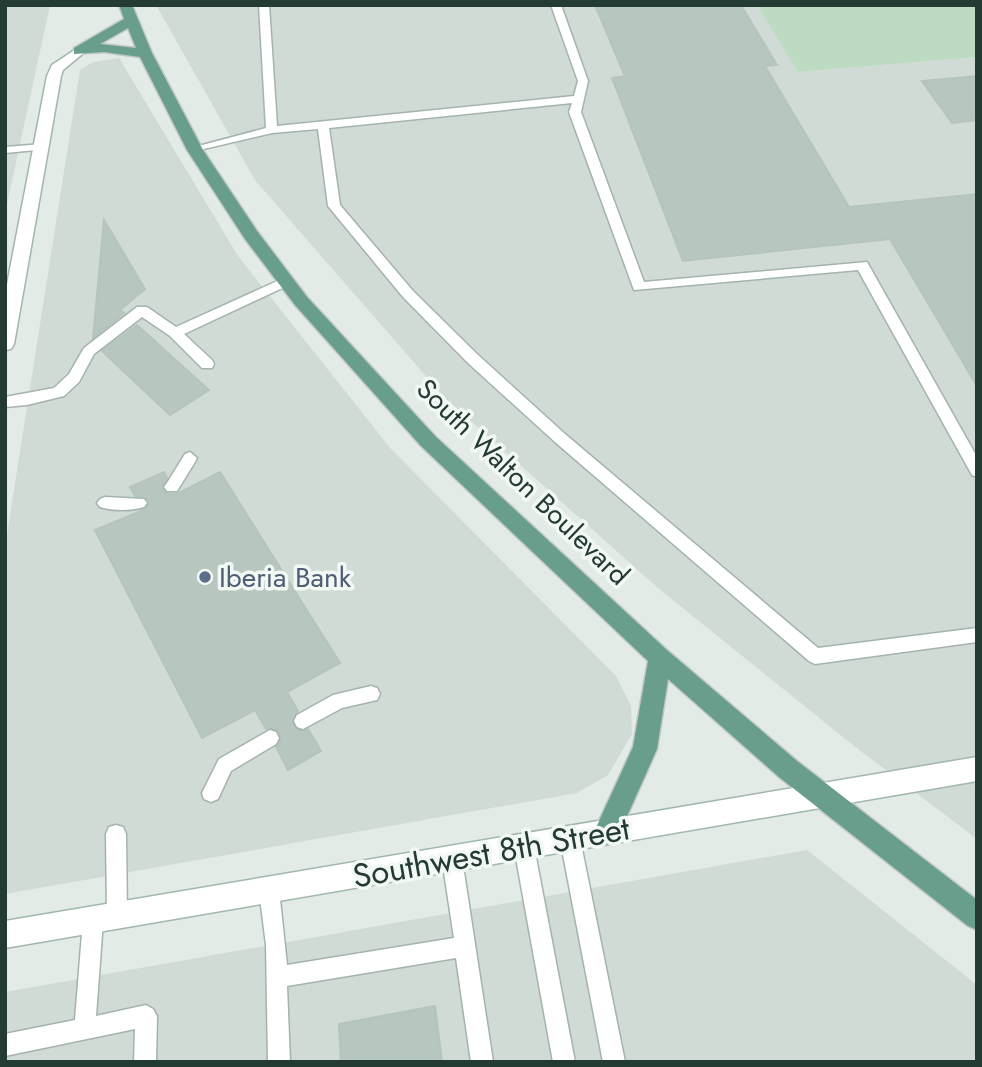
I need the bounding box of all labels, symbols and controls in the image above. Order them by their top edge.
street label: South Walton Boulevard [407,369,639,595]
place label: Iberia Bank [219,557,352,598]
marker: Iberia Bank [197,569,213,585]
street label: Southwest 8th Street [349,804,633,899]

